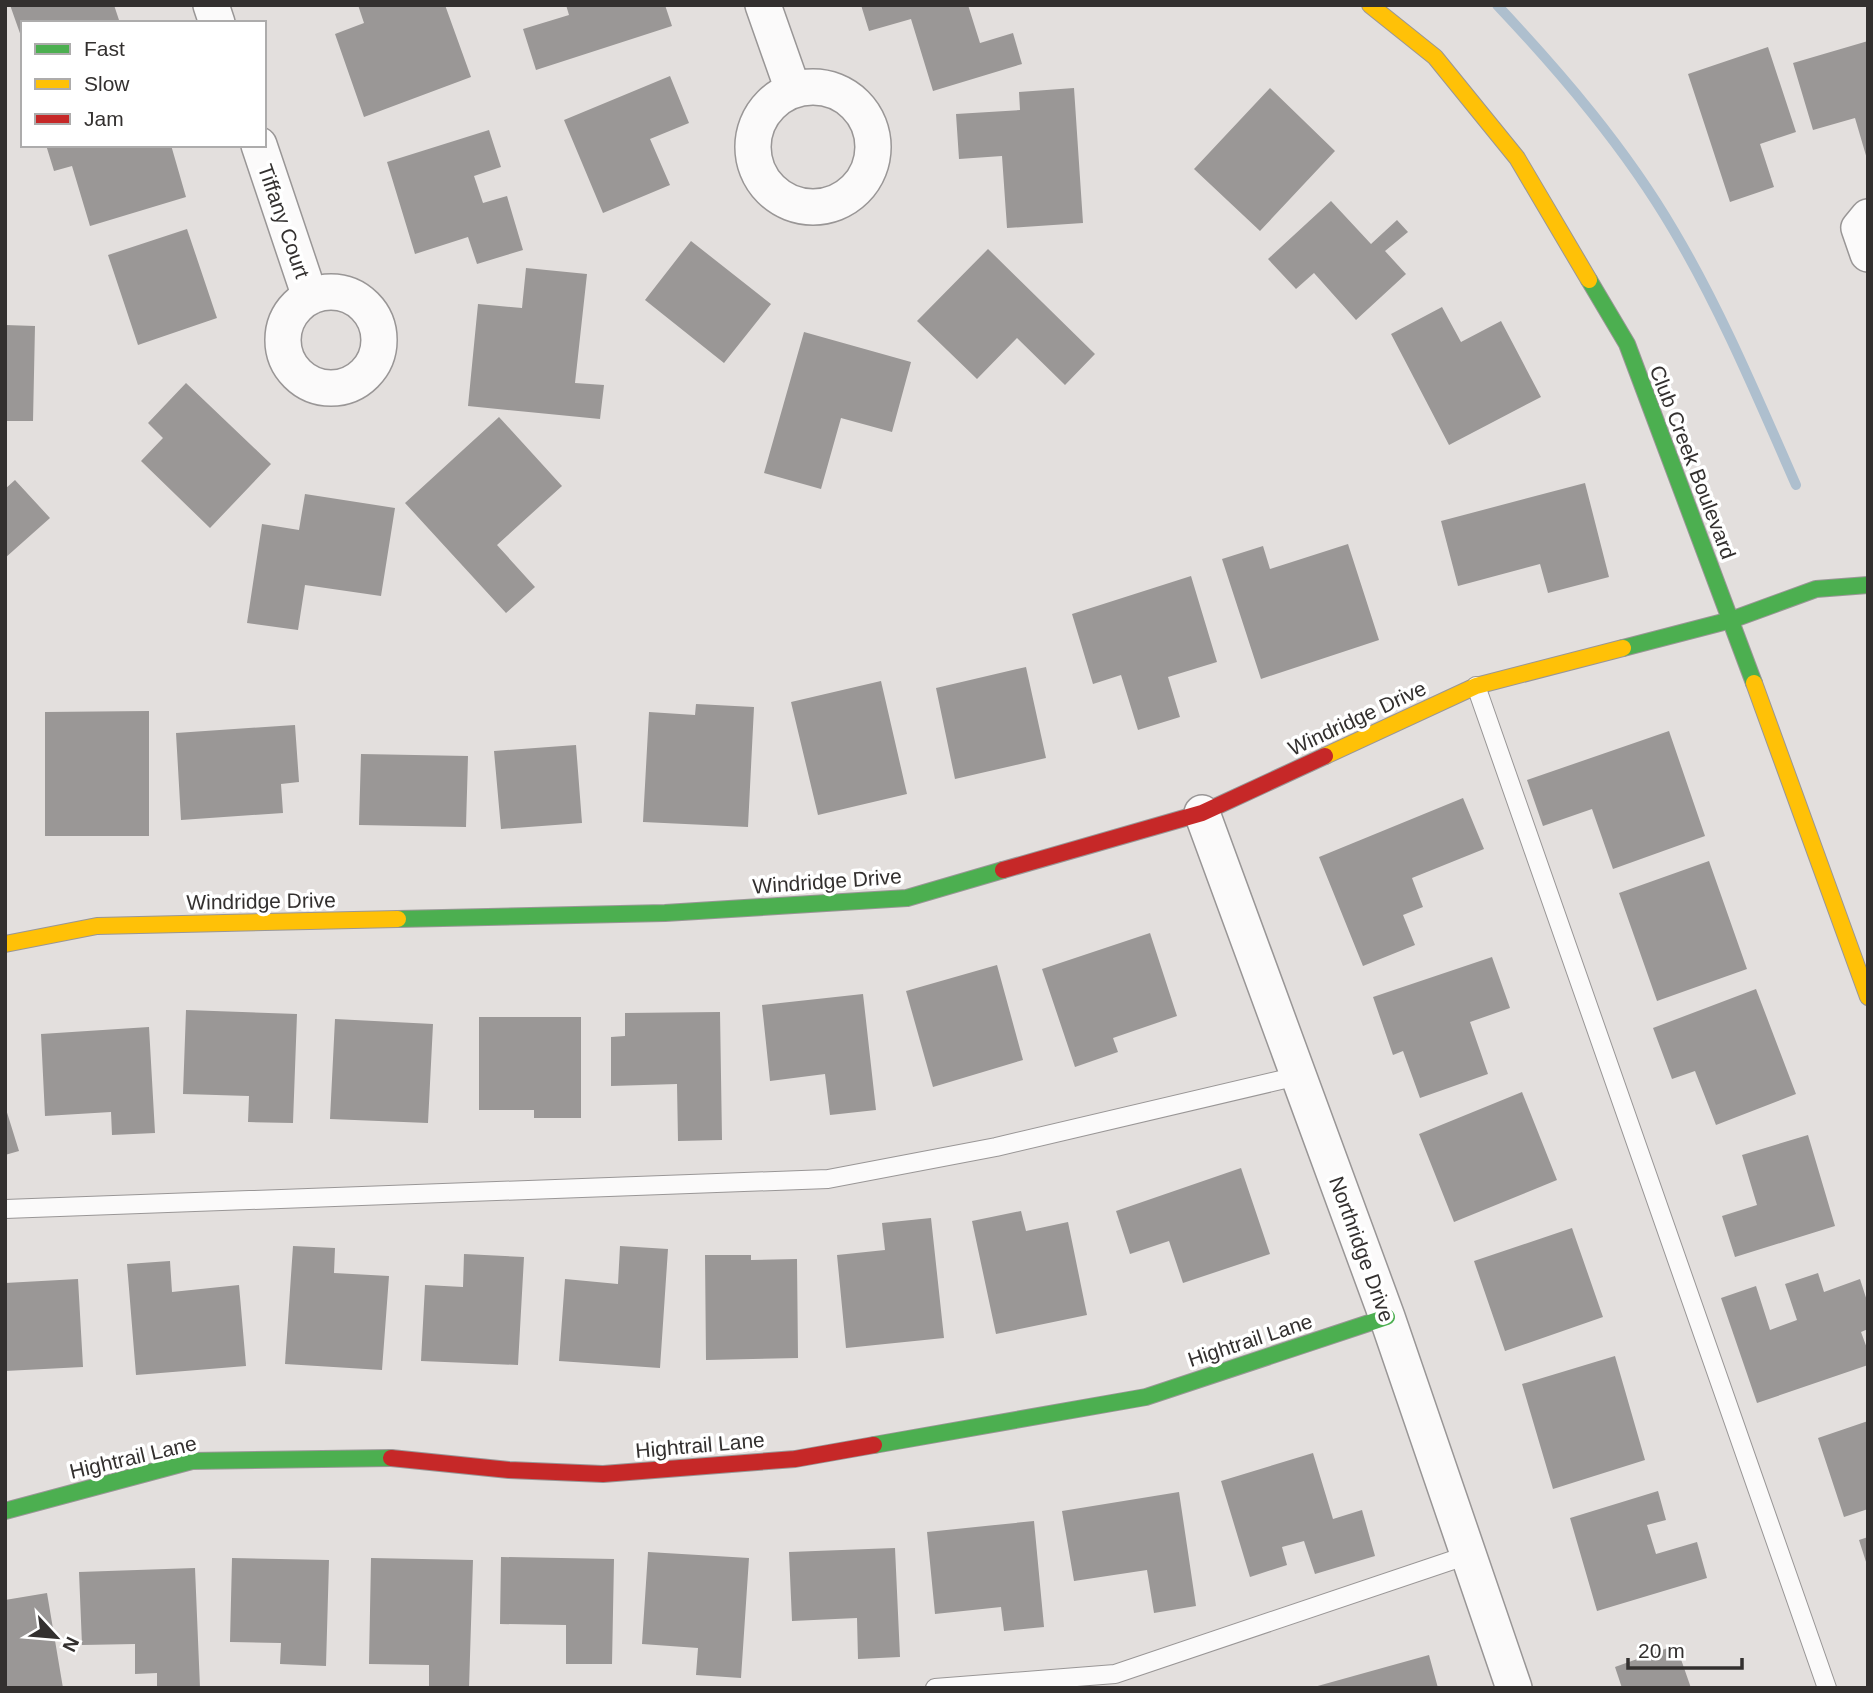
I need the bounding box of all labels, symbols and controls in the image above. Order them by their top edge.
legend [21,21,266,147]
text: Fast [84,37,125,60]
text: Slow [84,72,130,95]
text: Jam [84,107,124,130]
street label: Tiffany Court [254,161,314,281]
street label: Club Creek Boulevard [1645,362,1741,562]
street label: Windridge Drive [1284,676,1430,760]
street label: Windridge Drive [752,864,902,898]
street label: Windridge Drive [186,888,336,914]
street label: Northridge Drive [1325,1173,1399,1325]
street label: Hightrail Lane [1185,1309,1315,1371]
street label: Hightrail Lane [634,1428,766,1462]
street label: Hightrail Lane [67,1431,199,1483]
north arrow [21,1602,91,1672]
scale bar [1628,1626,1742,1670]
text: N [58,1633,83,1655]
text: 20 m [1638,1639,1685,1662]

